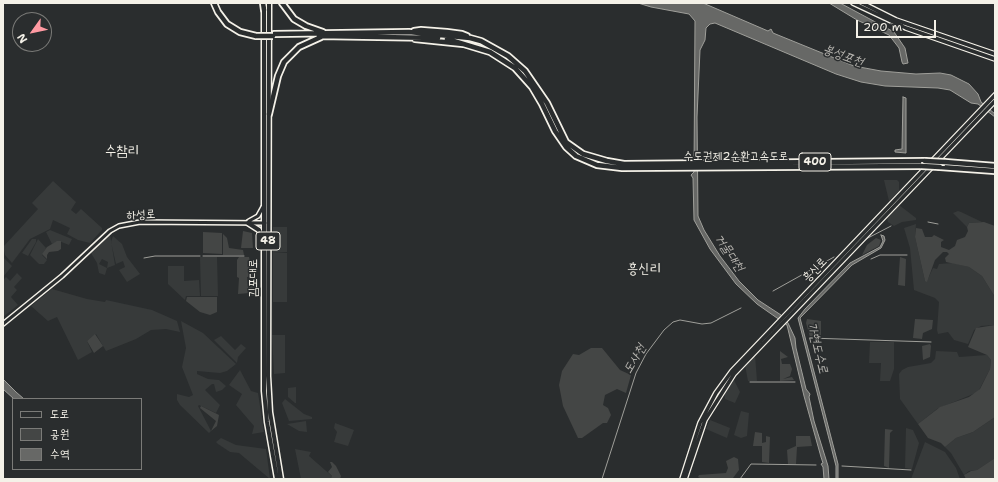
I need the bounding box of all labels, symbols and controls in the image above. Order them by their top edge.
north arrow [12,12,52,52]
scale bar [858,12,938,38]
text: 200 m [863,19,902,35]
text: N [14,31,31,46]
water label: 봉성포천 [821,42,865,70]
district label: 수참리 [105,143,139,159]
street label: 수도권제2순환고속도로 [684,150,788,164]
road number: 400 [799,153,831,171]
street label: 하성로 [126,207,156,223]
water label: 거물대천 [711,231,747,275]
road number: 48 [256,232,280,250]
street label: 흥신로 [800,255,830,285]
street label: 김포대로 [247,259,261,297]
district label: 흥신리 [627,261,661,277]
water label: 가현도수로 [803,321,831,375]
water label: 도사천 [620,342,650,376]
legend [12,398,142,470]
text: 도로 [50,406,69,422]
text: 공원 [50,426,69,442]
text: 수역 [50,446,69,462]

